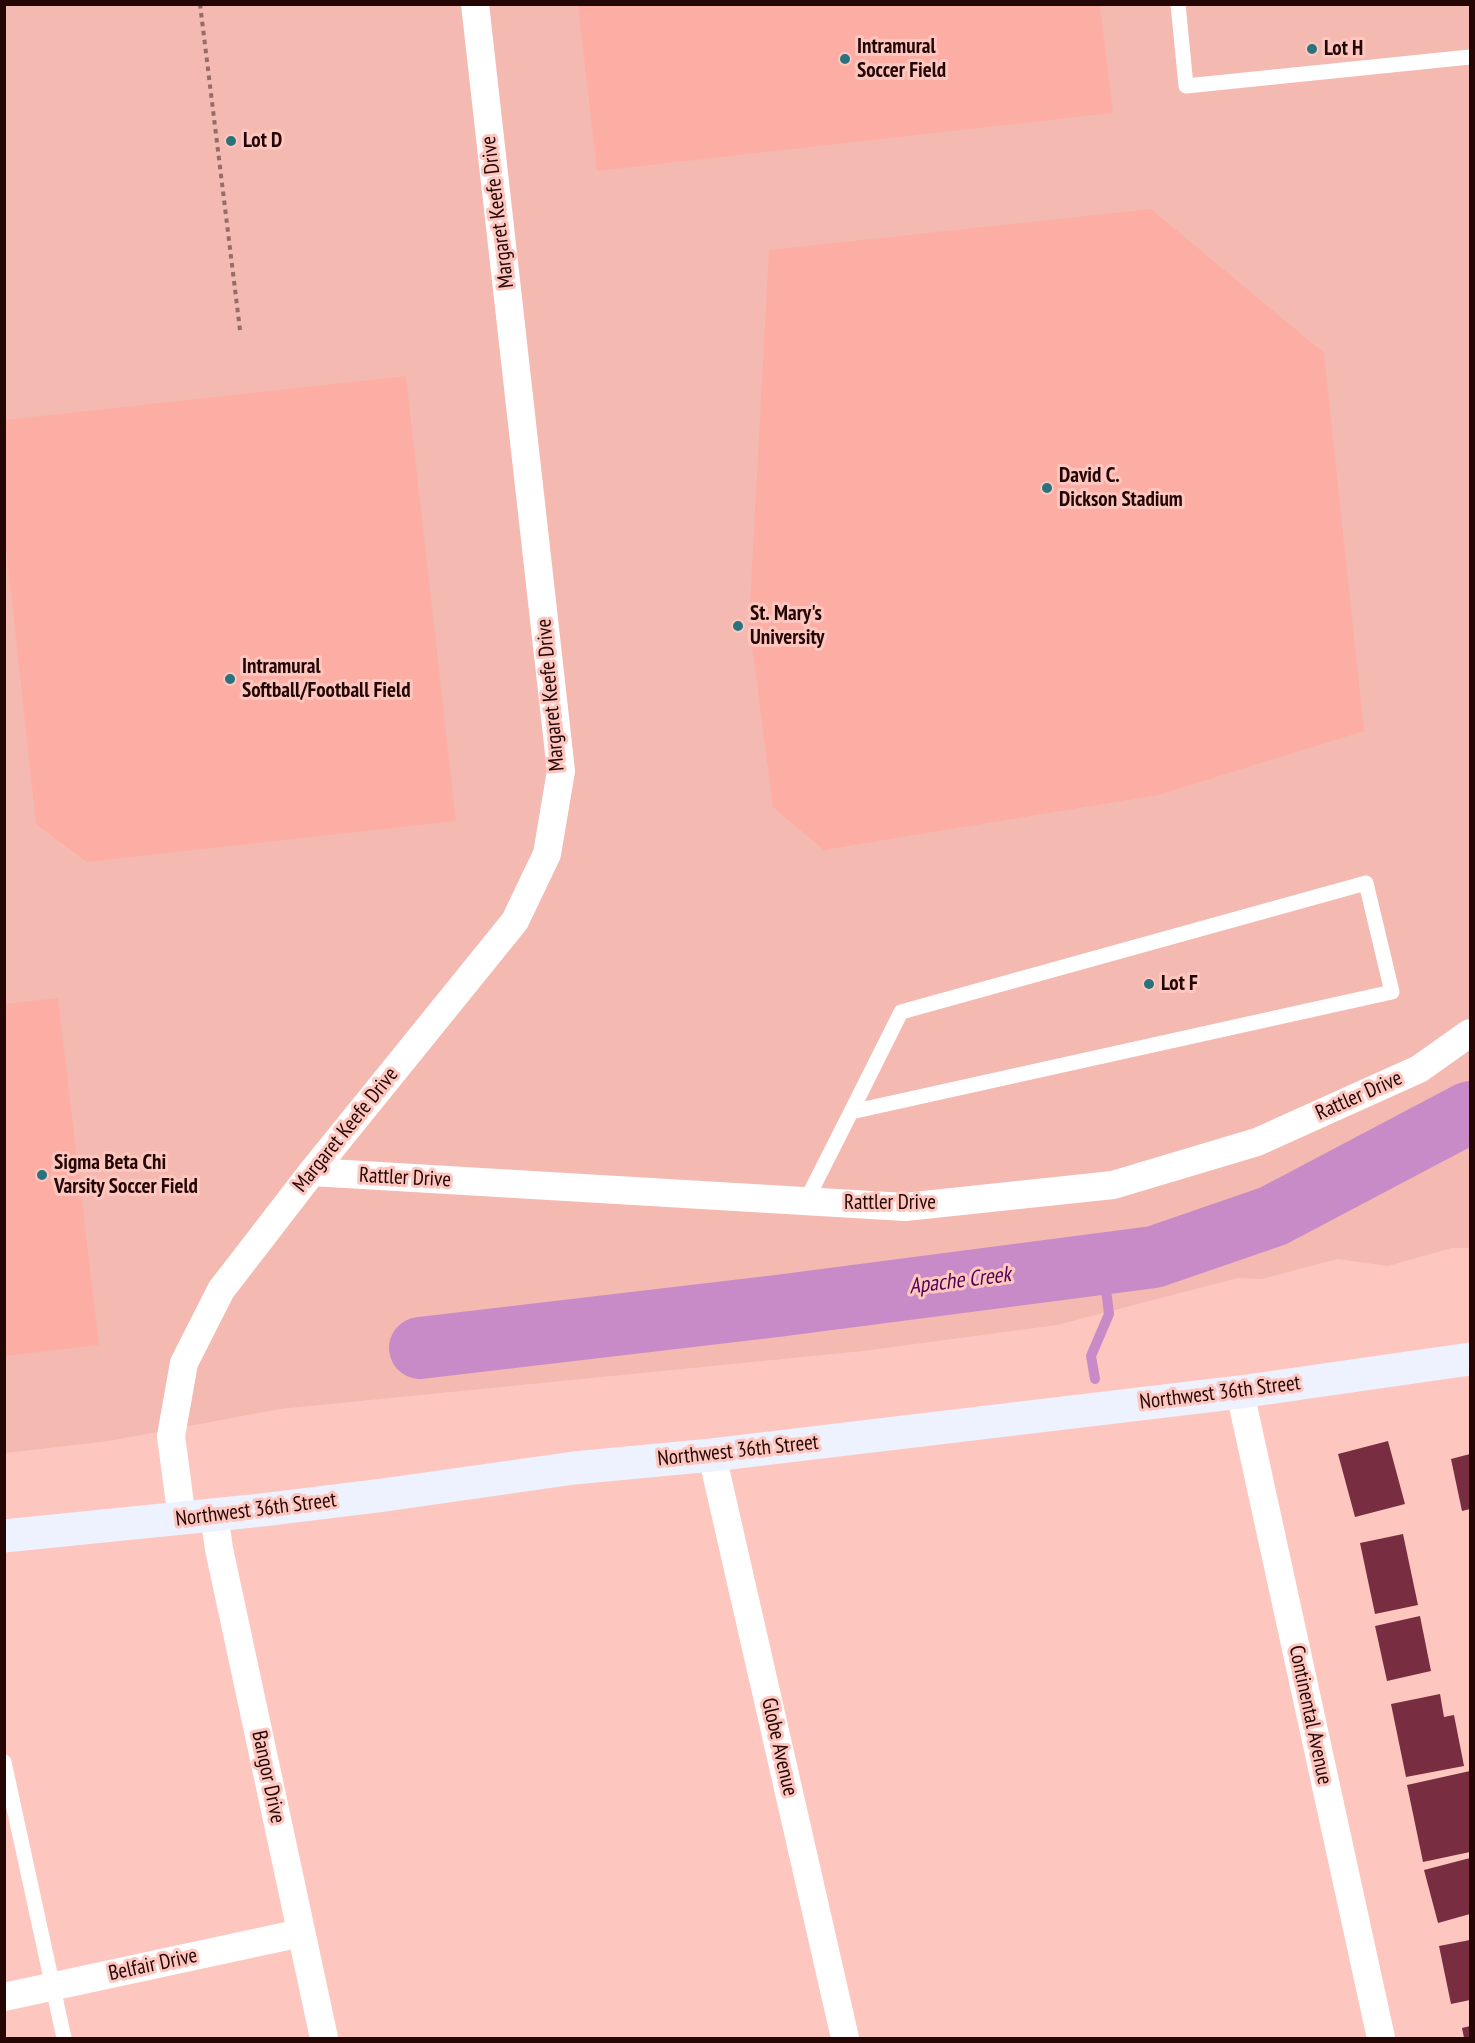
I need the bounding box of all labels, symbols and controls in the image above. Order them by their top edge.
place label: Intramural Soccer Field [857,34,946,84]
place label: Lot H [1324,36,1363,62]
marker: Lot H [1305,42,1319,56]
marker: Intramural Soccer Field [838,52,852,66]
place label: Lot D [243,128,282,154]
marker: Lot D [224,134,238,148]
street label: Margaret Keefe Drive [476,135,520,289]
place label: David C. Dickson Stadium [1059,463,1183,513]
marker: David C. Dickson Stadium [1040,481,1054,495]
place label: St. Mary's University [750,601,825,651]
street label: Margaret Keefe Drive [532,618,570,772]
marker: St. Mary's University [731,619,745,633]
place label: Intramural Softball/Football Field [242,654,411,704]
marker: Intramural Softball/Football Field [223,672,237,686]
place label: Lot F [1161,971,1198,997]
marker: Lot F [1142,977,1156,991]
street label: Margaret Keefe Drive [288,1063,404,1197]
street label: Rattler Drive [1312,1066,1406,1126]
place label: Sigma Beta Chi Varsity Soccer Field [54,1150,198,1200]
street label: Rattler Drive [358,1163,452,1193]
marker: Sigma Beta Chi Varsity Soccer Field [35,1168,49,1182]
street label: Rattler Drive [844,1190,936,1216]
water label: Apache Creek [908,1262,1012,1300]
street label: Northwest 36th Street [1138,1371,1302,1415]
street label: Northwest 36th Street [656,1430,820,1472]
street label: Northwest 36th Street [174,1488,338,1532]
street label: Continental Avenue [1283,1643,1337,1787]
street label: Globe Avenue [756,1696,802,1798]
street label: Bangor Drive [246,1728,290,1826]
street label: Belfair Drive [106,1943,200,1987]

